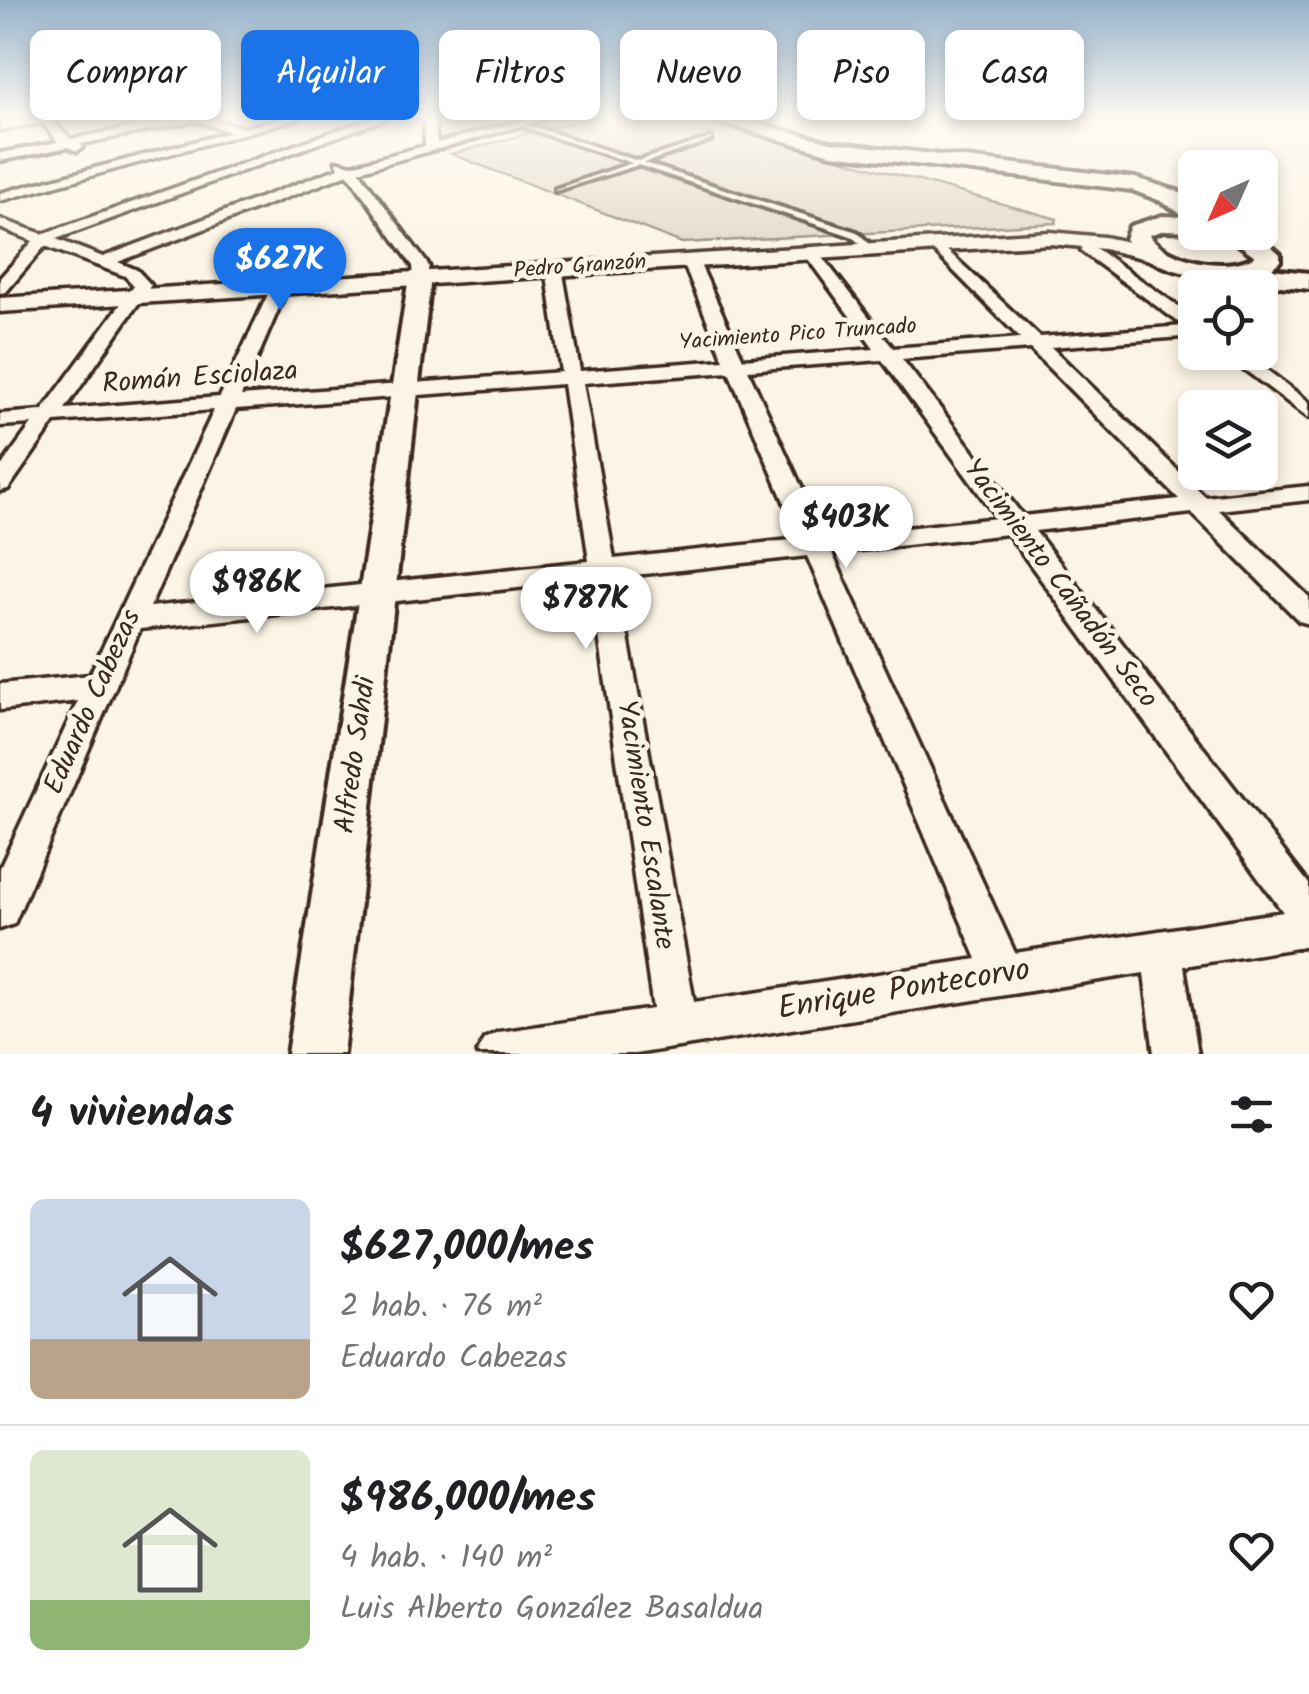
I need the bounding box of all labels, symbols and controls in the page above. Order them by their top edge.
chip: Comprar [30,30,221,120]
chip: Alquilar [241,30,419,120]
chip: Filtros [439,30,600,120]
chip: Nuevo [620,30,777,120]
chip: Piso [797,30,925,120]
chip: Casa [945,30,1084,120]
north arrow [1178,150,1278,250]
map controls [1178,150,1278,490]
pin: $627K [210,228,350,313]
text: $627K [235,235,325,286]
street label: Pedro Granzón [512,245,648,289]
button: locate [1178,270,1278,370]
street label: Yacimiento Pico Truncado [678,309,918,361]
street label: Román Esciolaza [101,349,299,407]
button: layers [1178,390,1278,490]
street label: Yacimiento Cañadón Seco [951,450,1169,718]
pin: $403K [776,486,916,571]
text: $403K [801,493,891,544]
pin: $986K [187,551,327,636]
text: $986K [212,558,302,609]
pin: $787K [516,567,656,652]
text: $787K [542,574,630,625]
street label: Eduardo Cabezas [32,602,154,802]
street label: Alfredo Sahdi [323,672,389,836]
street label: Yacimiento Escalante [603,697,687,953]
street label: Enrique Pontecorvo [774,945,1034,1035]
text: 4 viviendas [30,1081,234,1148]
icon: filters [1224,1087,1279,1142]
text: $627,000/mes [340,1215,594,1282]
icon: home [110,1239,230,1359]
icon: heart [1224,1272,1279,1327]
text: 2 hab. · 76 m² [340,1282,542,1333]
text: Eduardo Cabezas [340,1333,567,1384]
text: $986,000/mes [340,1466,596,1533]
icon: home [110,1490,230,1610]
icon: heart [1224,1523,1279,1578]
text: 4 hab. · 140 m² [340,1533,552,1584]
text: Luis Alberto González Basaldua [340,1584,763,1635]

